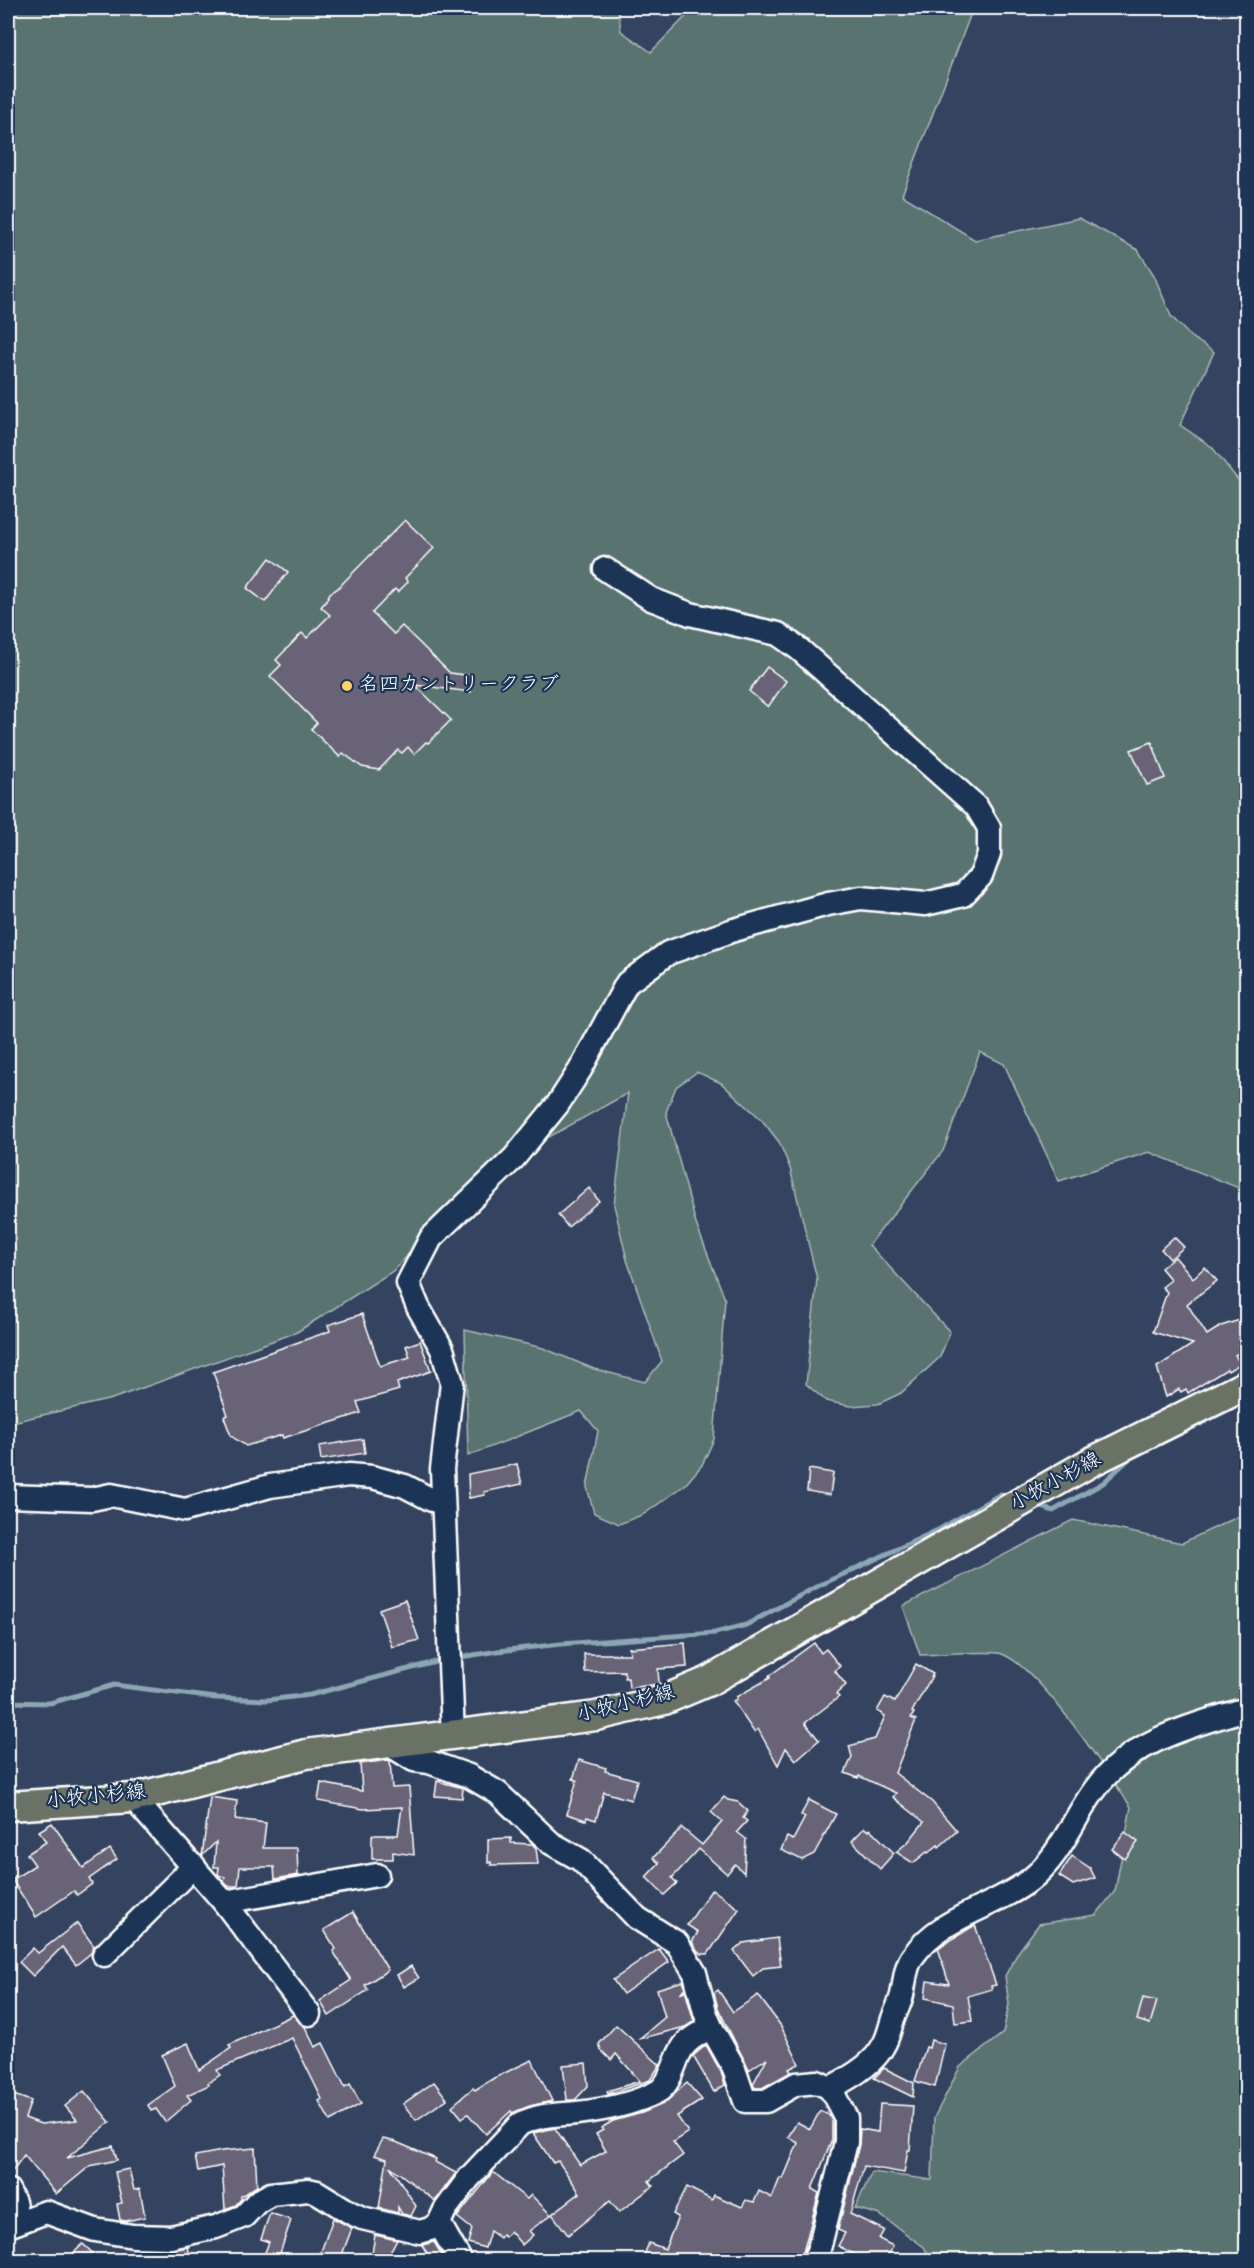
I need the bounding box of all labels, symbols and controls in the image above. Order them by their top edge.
place label: 名四カントリークラブ [359,672,559,700]
marker: 名四カントリークラブ [340,679,354,693]
street label: 小牧小杉線 [1005,1447,1107,1519]
street label: 小牧小杉線 [574,1679,678,1731]
street label: 小牧小杉線 [45,1779,147,1817]

